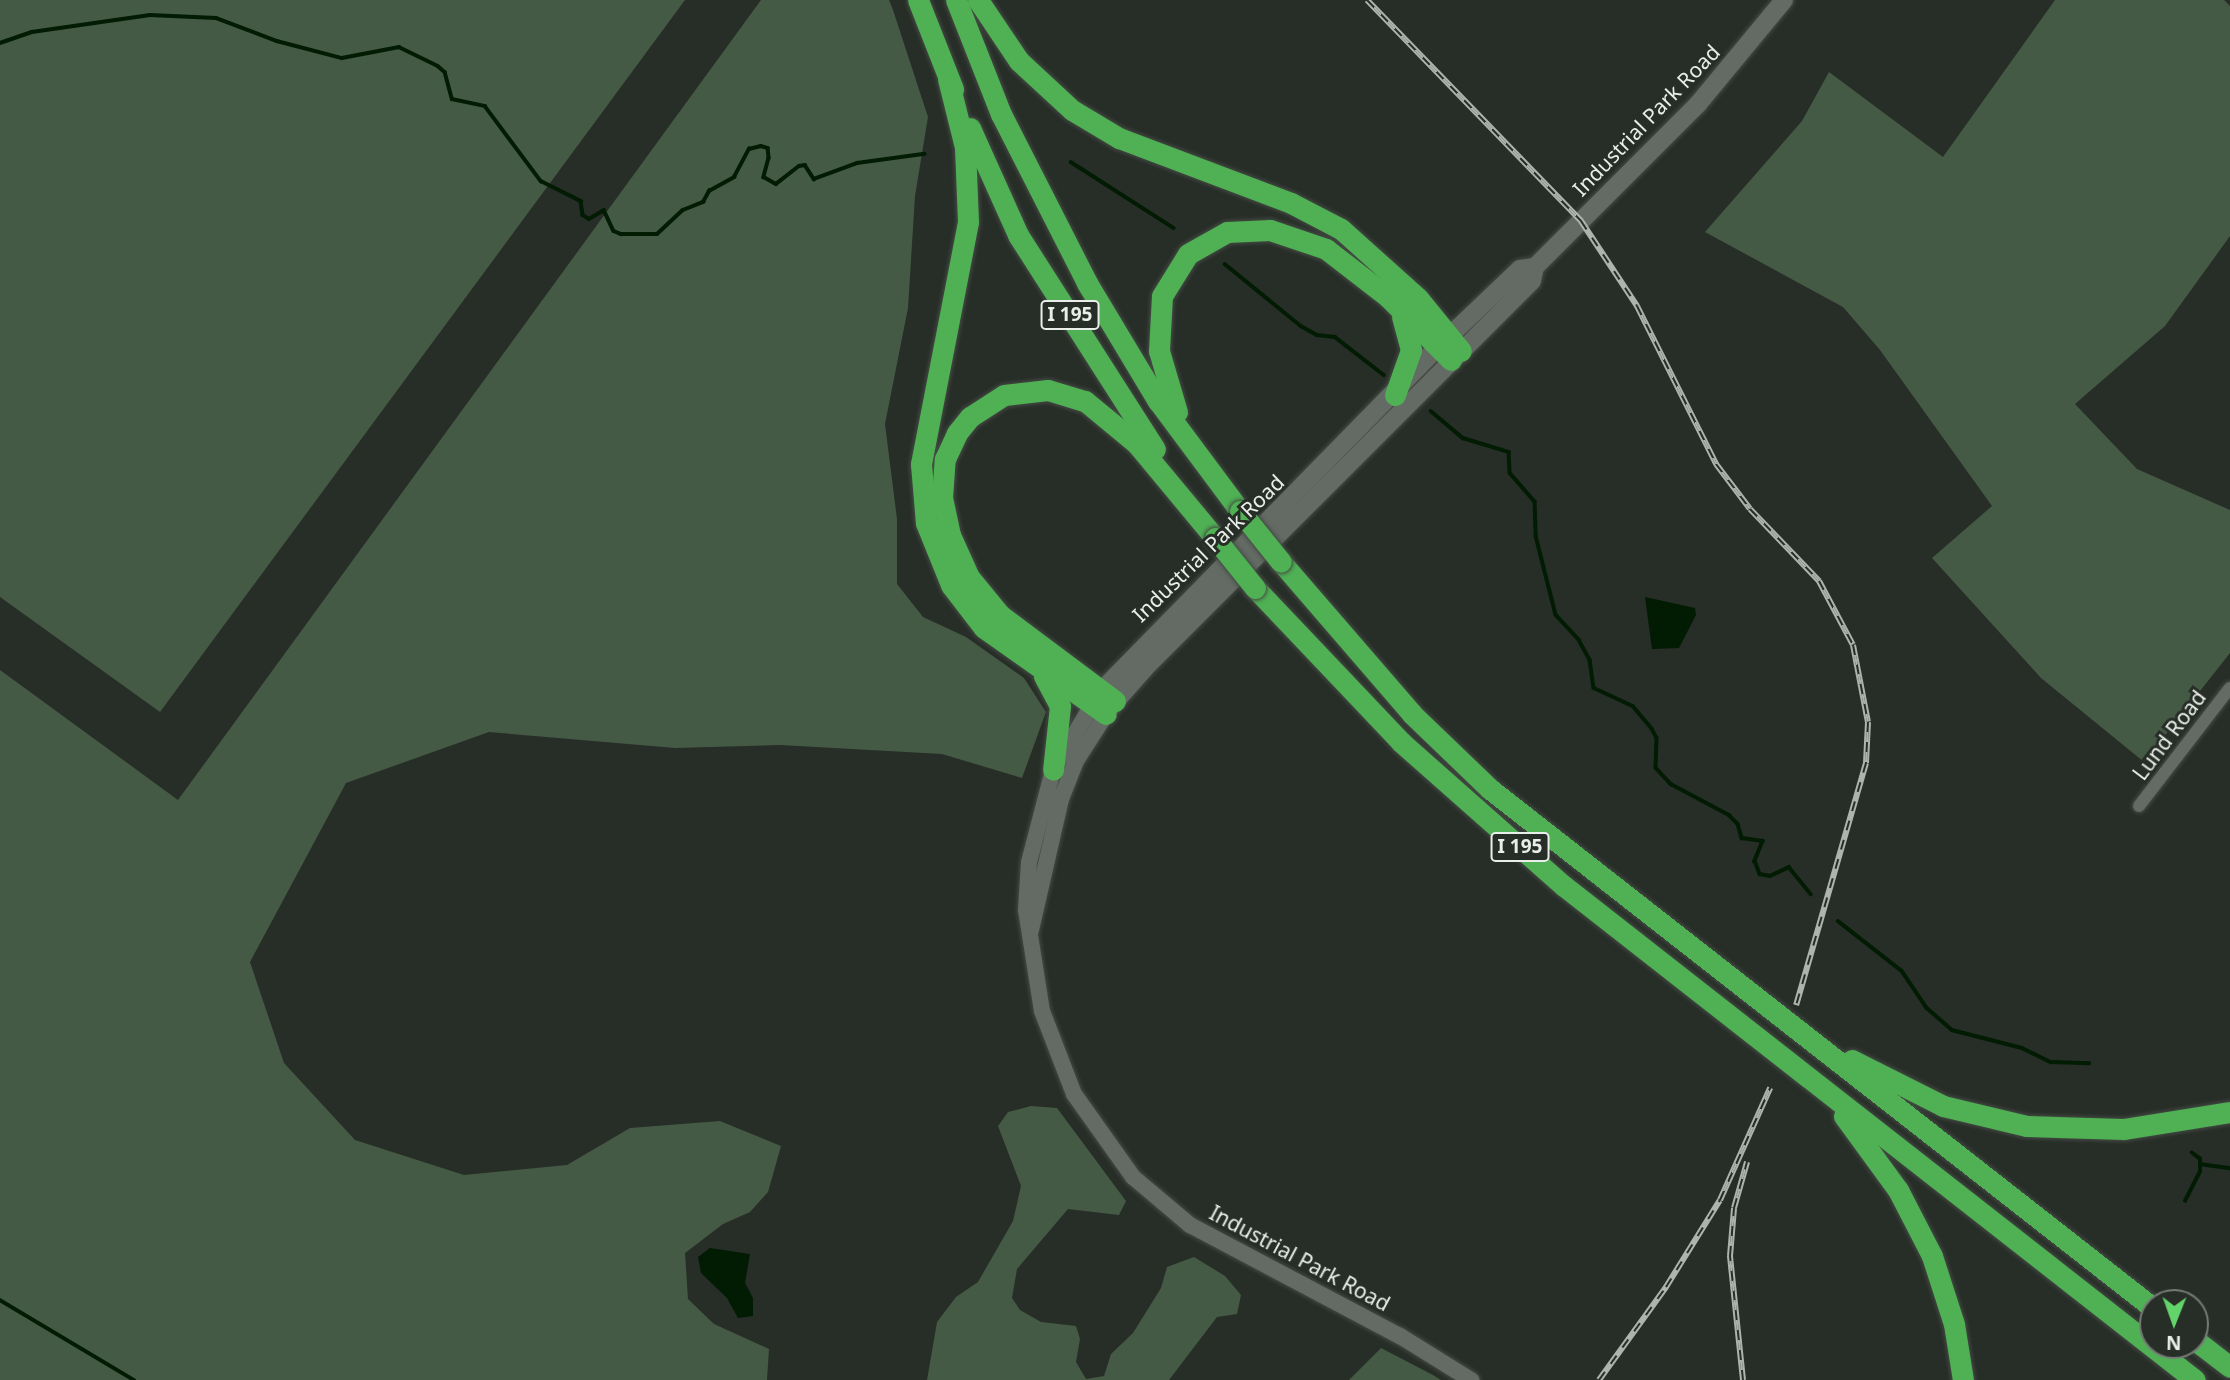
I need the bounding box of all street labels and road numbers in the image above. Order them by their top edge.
street label: Industrial Park Road [1567,39,1725,201]
road number: I 195 [1040,300,1100,330]
street label: Industrial Park Road [1127,469,1289,627]
street label: Lund Road [2127,685,2211,785]
road number: I 195 [1490,832,1550,862]
street label: Industrial Park Road [1205,1200,1395,1316]

